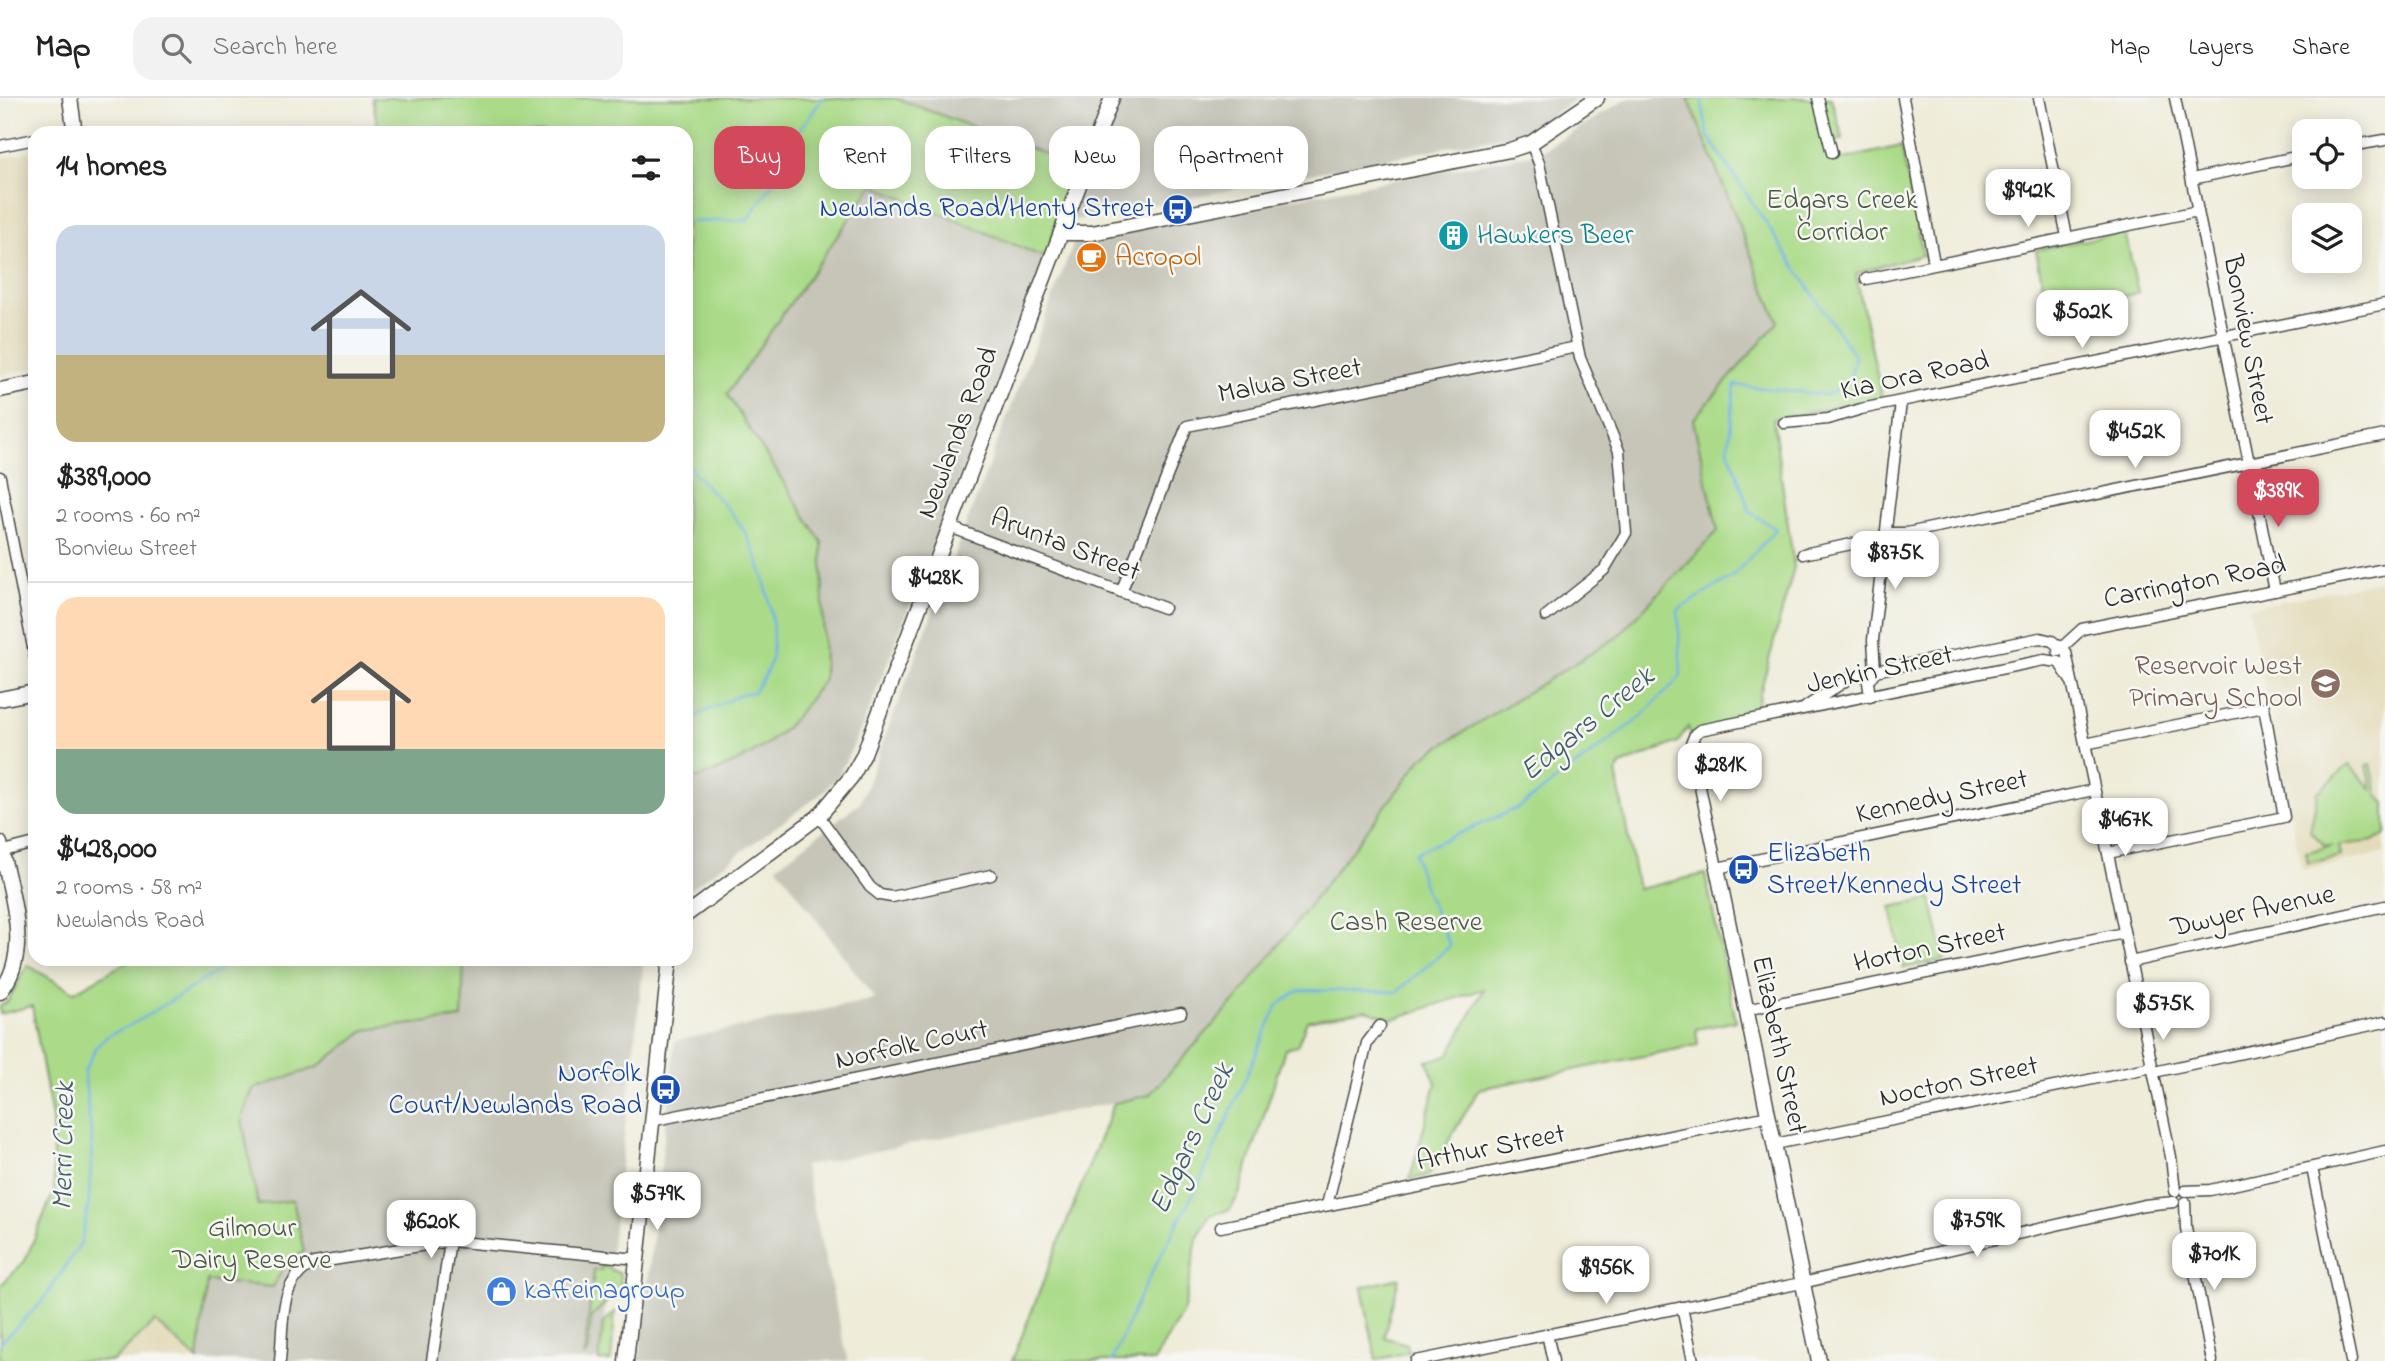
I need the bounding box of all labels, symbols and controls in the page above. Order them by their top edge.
search box [133,17,623,80]
text: Map [35,24,91,72]
icon: search [157,29,195,67]
text: Search here [213,29,337,67]
text: Map [2110,31,2150,66]
text: Layers [2188,31,2254,66]
text: Share [2292,31,2350,66]
map controls [2292,119,2362,273]
button: locate [2292,119,2362,189]
chip: Buy [714,126,805,189]
chip: Rent [819,126,911,189]
chip: Filters [925,126,1035,189]
chip: New [1049,126,1140,189]
chip: Apartment [1154,126,1308,189]
text: 14 homes [56,146,167,190]
icon: filters [627,149,665,187]
pin: $942K [1979,170,2077,229]
text: $942K [2002,175,2054,208]
park label: Edgars Creek Corridor [1766,181,1919,254]
place label: Newlands Road/Henty Street [819,189,1154,230]
bus stop icon: Newlands Road/Henty Street [1160,192,1194,226]
button: layers [2292,203,2362,273]
place label: Hawkers Beer [1477,216,1634,257]
building icon: Hawkers Beer [1437,219,1471,253]
place label: Acropol [1115,238,1202,279]
cafe icon: Acropol [1075,241,1109,275]
street label: Bonview Street [2210,251,2283,428]
icon: home [298,271,424,397]
pin: $502K [2033,290,2131,350]
text: $502K [2052,296,2112,329]
street label: Newlands Road [907,341,1011,525]
street label: Kia Ora Road [1837,341,1993,413]
street label: Malua Street [1215,348,1365,416]
pin: $452K [2086,410,2184,470]
text: $452K [2105,416,2165,449]
text: $389,000 [56,456,151,500]
pin: $389K [2229,470,2327,529]
text: $389K [2253,475,2303,508]
street label: Arunta Street [984,499,1146,593]
text: 2 rooms · 60 m² [56,500,201,533]
pin: $875K [1846,532,1944,591]
text: Bonview Street [56,533,197,566]
text: $875K [1867,537,1923,570]
street label: Carrington Road [2100,545,2290,621]
pin: $428K [886,556,984,616]
text: $428K [908,562,962,595]
street label: Jenkin Street [1803,635,1957,707]
icon: home [298,643,424,769]
place label: Reservoir West Primary School [2129,647,2302,720]
water label: Edgars Creek [1511,656,1666,793]
school or university icon: Reservoir West Primary School [2308,666,2342,700]
pin: $281K [1671,744,1769,803]
text: $281K [1694,749,1746,782]
street label: Kennedy Street [1852,760,2032,836]
pin: $467K [2076,798,2174,858]
text: $467K [2098,804,2152,837]
text: $428,000 [56,828,157,872]
place label: Elizabeth Street/Kennedy Street [1767,834,2021,907]
bus stop icon: Elizabeth Street/Kennedy Street [1727,853,1761,887]
text: 2 rooms · 58 m² [56,872,202,905]
street label: Dwyer Avenue [2166,875,2339,950]
park label: Cash Reserve [1330,903,1483,944]
text: Newlands Road [56,905,205,938]
street label: Horton Street [1850,913,2010,985]
street label: Elizabeth Street [1739,952,1817,1138]
pin: $575K [2114,982,2212,1042]
text: $575K [2133,988,2193,1021]
street label: Norfolk Court [832,1010,992,1082]
street label: Nocton Street [1876,1046,2042,1120]
place label: Norfolk Court/Newlands Road [389,1054,643,1127]
water label: Edgars Creek [1139,1054,1248,1222]
bus stop icon: Norfolk Court/Newlands Road [648,1073,682,1107]
water label: Merri Creek [42,1079,88,1211]
street label: Arthur Street [1413,1114,1569,1184]
pin: $579K [608,1172,706,1232]
text: $579K [630,1178,684,1211]
pin: $620K [382,1200,480,1260]
pin: $759K [1928,1200,2026,1259]
text: $759K [1950,1205,2004,1238]
text: $620K [403,1206,459,1239]
park label: Gilmour Dairy Reserve [171,1209,332,1282]
pin: $701K [2165,1232,2263,1292]
text: $701K [2188,1238,2240,1271]
pin: $956K [1557,1246,1655,1306]
text: $956K [1578,1252,1634,1285]
place label: kaffeinagroup [524,1271,685,1312]
shop icon: kaffeinagroup [484,1274,518,1308]

